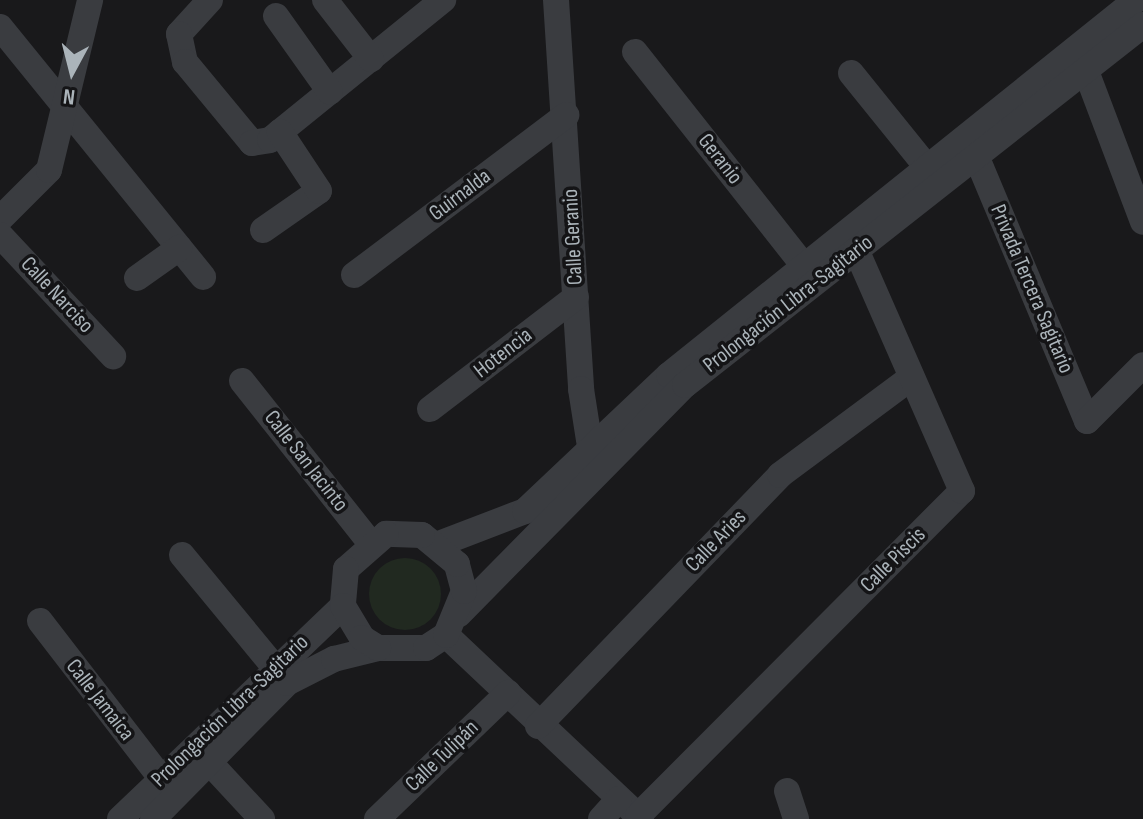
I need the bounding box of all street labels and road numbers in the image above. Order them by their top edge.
street label: Geranio [692,128,748,190]
street label: Guirnalda [424,163,496,227]
street label: Calle Geranio [557,188,589,286]
street label: Privada Tercera Sagitario [985,201,1079,377]
street label: Prolongación Libra-Sagitario [698,230,878,378]
street label: Calle Narciso [15,251,99,339]
street label: Hotencia [469,322,537,384]
street label: Calle San Jacinto [258,405,354,517]
street label: Calle Aries [680,504,752,578]
street label: Calle Piscis [855,522,931,598]
street label: Prolongación Libra-Sagitario [146,629,314,793]
street label: Calle Jamaica [60,654,140,746]
street label: Calle Tulipán [400,715,484,797]

